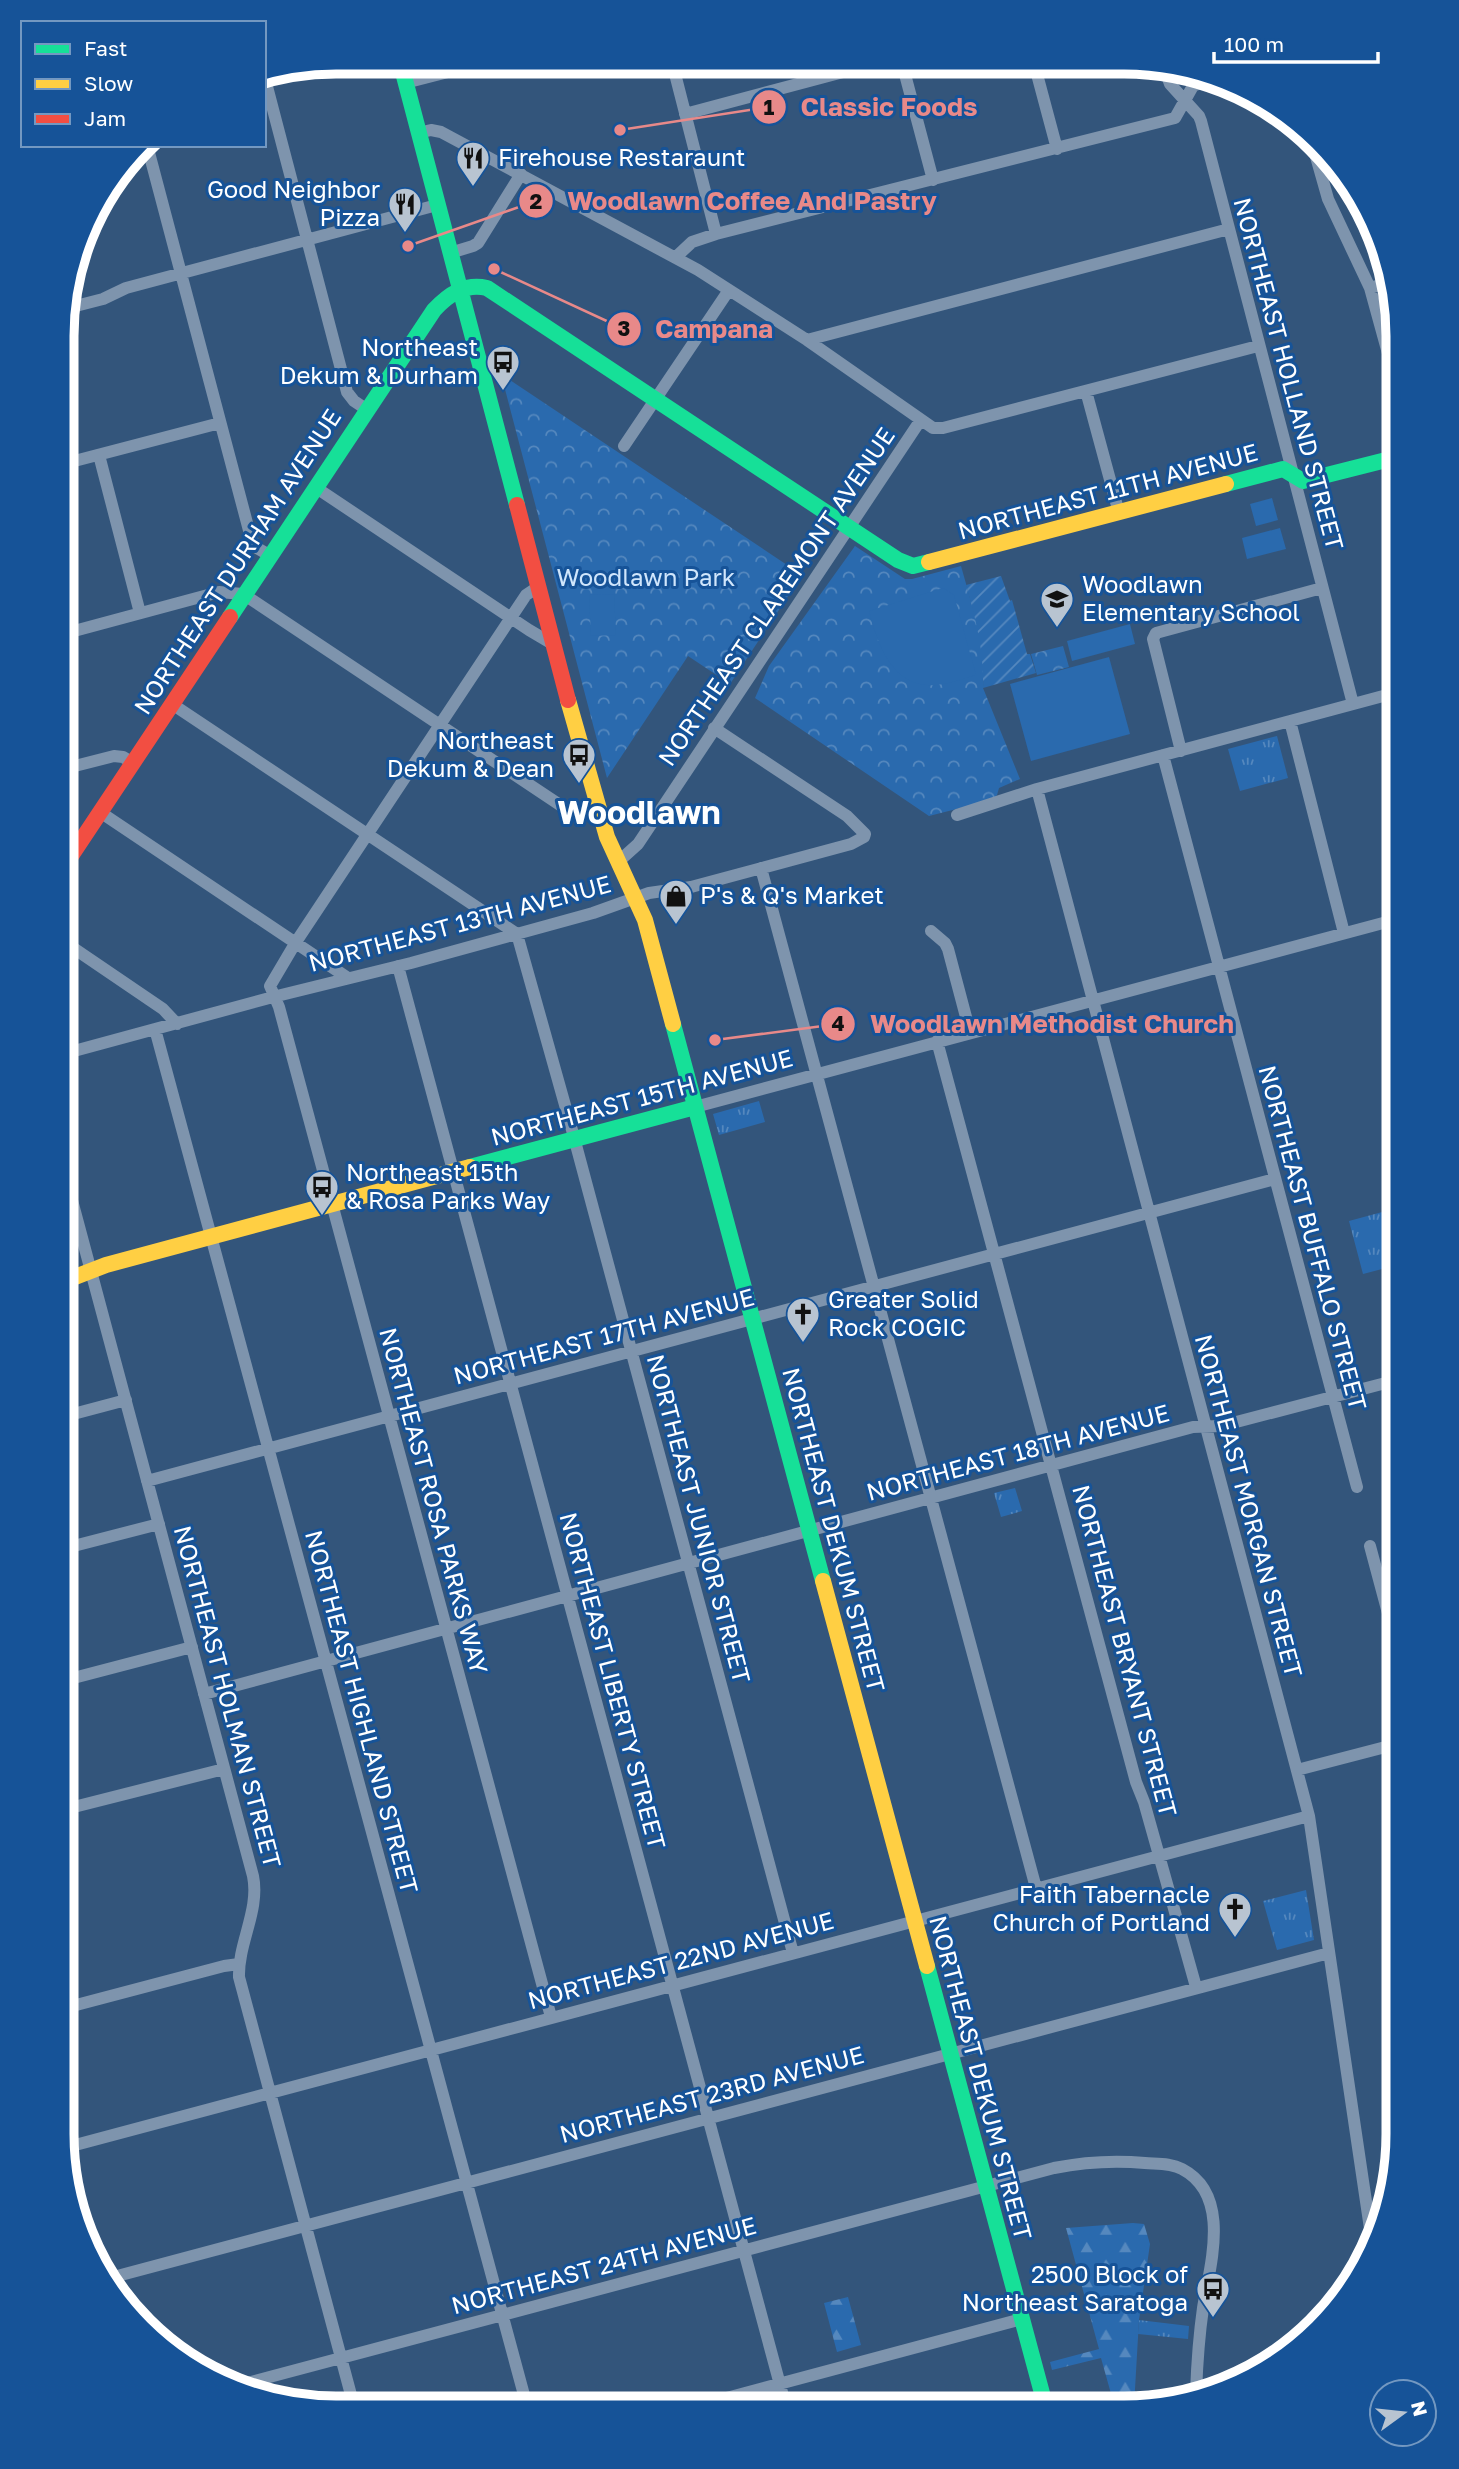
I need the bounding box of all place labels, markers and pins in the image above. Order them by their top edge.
callout: Classic Foods [752,84,992,131]
restaurant icon: Firehouse Restaraunt [454,139,492,188]
place label: Firehouse Restaraunt [498,142,745,171]
place label: Good Neighbor Pizza [207,174,380,231]
callout: Woodlawn Coffee And Pastry [518,178,951,225]
restaurant icon: Good Neighbor Pizza [386,185,424,234]
callout: Campana [606,305,787,352]
place label: Northeast Dekum & Durham [280,332,478,389]
bus stop icon: Northeast Dekum & Durham [484,343,522,392]
place label: Woodlawn Elementary School [1082,569,1300,626]
school or university icon: Woodlawn Elementary School [1038,580,1076,629]
place label: Northeast Dekum & Dean [387,725,554,782]
bus stop icon: Northeast Dekum & Dean [560,736,598,785]
shop icon: P's & Q's Market [657,877,695,926]
place label: P's & Q's Market [700,880,884,909]
callout: Woodlawn Methodist Church [821,1000,1248,1047]
place label: Northeast 15th & Rosa Parks Way [346,1157,550,1214]
bus stop icon: Northeast 15th & Rosa Parks Way [303,1168,341,1217]
place label: Greater Solid Rock COGIC [828,1284,979,1341]
church icon: Greater Solid Rock COGIC [784,1295,822,1344]
place label: Faith Tabernacle Church of Portland [992,1879,1210,1936]
church icon: Faith Tabernacle Church of Portland [1216,1890,1254,1939]
place label: 2500 Block of Northeast Saratoga [962,2259,1188,2316]
bus stop icon: 2500 Block of Northeast Saratoga [1194,2270,1232,2319]

